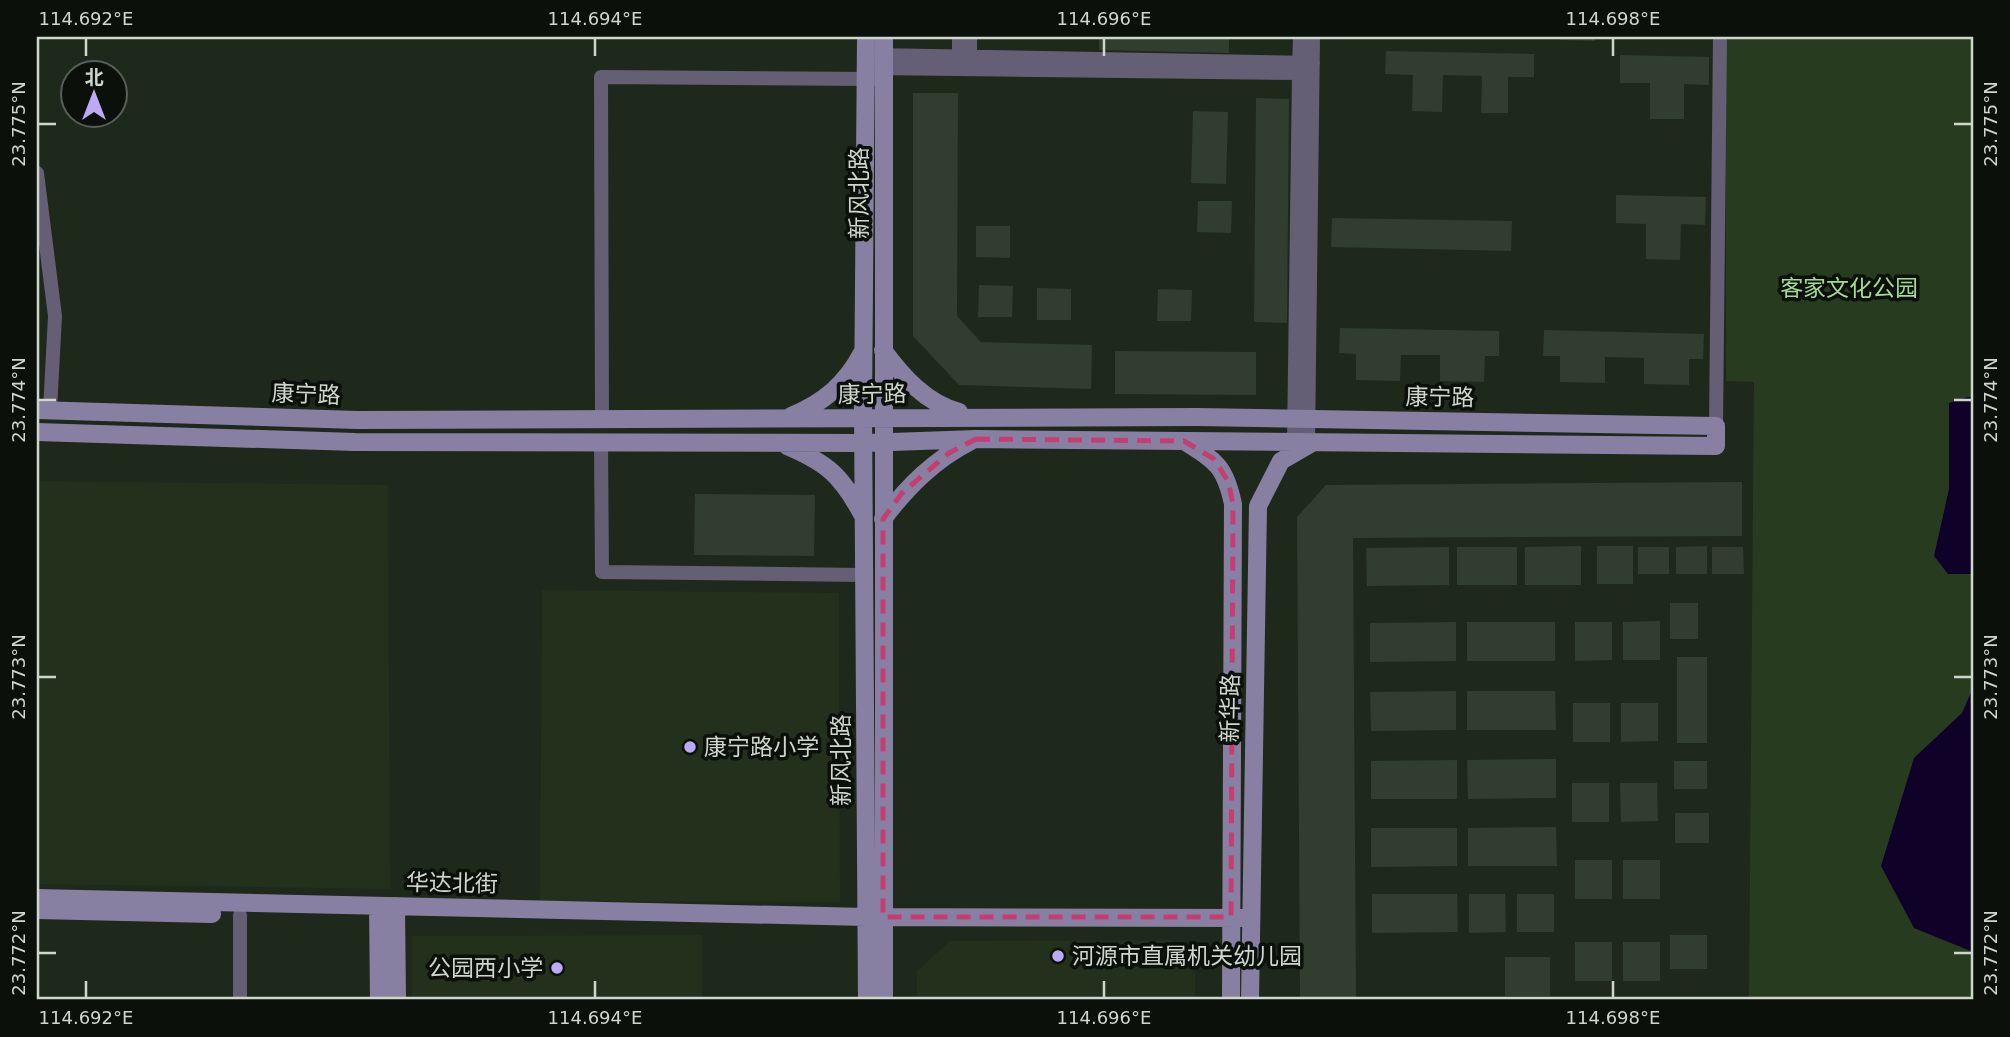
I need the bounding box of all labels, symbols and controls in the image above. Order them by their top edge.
text: 114.692°E [39,8,133,29]
text: 114.694°E [548,8,642,29]
text: 114.696°E [1057,8,1151,29]
text: 114.698°E [1566,8,1660,29]
north arrow [60,60,130,130]
text: 北 [84,66,104,88]
text: 23.775°N [8,81,29,167]
text: 23.775°N [1980,81,2001,167]
street label: 新风北路 [846,147,872,239]
park label: 客家文化公园 [1780,275,1918,301]
text: 23.774°N [8,357,29,443]
text: 23.774°N [1980,357,2001,443]
street label: 康宁路 [271,380,341,408]
street label: 康宁路 [837,380,907,408]
street label: 康宁路 [1405,383,1475,411]
text: 23.773°N [8,634,29,720]
text: 23.773°N [1980,634,2001,720]
street label: 新华路 [1216,673,1244,743]
street label: 新风北路 [828,714,854,806]
place label: 康宁路小学 [704,734,819,760]
marker: 康宁路小学 [682,739,698,755]
street label: 华达北街 [406,869,498,897]
text: 23.772°N [8,910,29,996]
text: 23.772°N [1980,910,2001,996]
place label: 河源市直属机关幼儿园 [1072,943,1302,969]
marker: 河源市直属机关幼儿园 [1050,948,1066,964]
place label: 公园西小学 [428,955,543,981]
marker: 公园西小学 [549,960,565,976]
text: 114.692°E [39,1007,133,1028]
text: 114.694°E [548,1007,642,1028]
text: 114.696°E [1057,1007,1151,1028]
text: 114.698°E [1566,1007,1660,1028]

